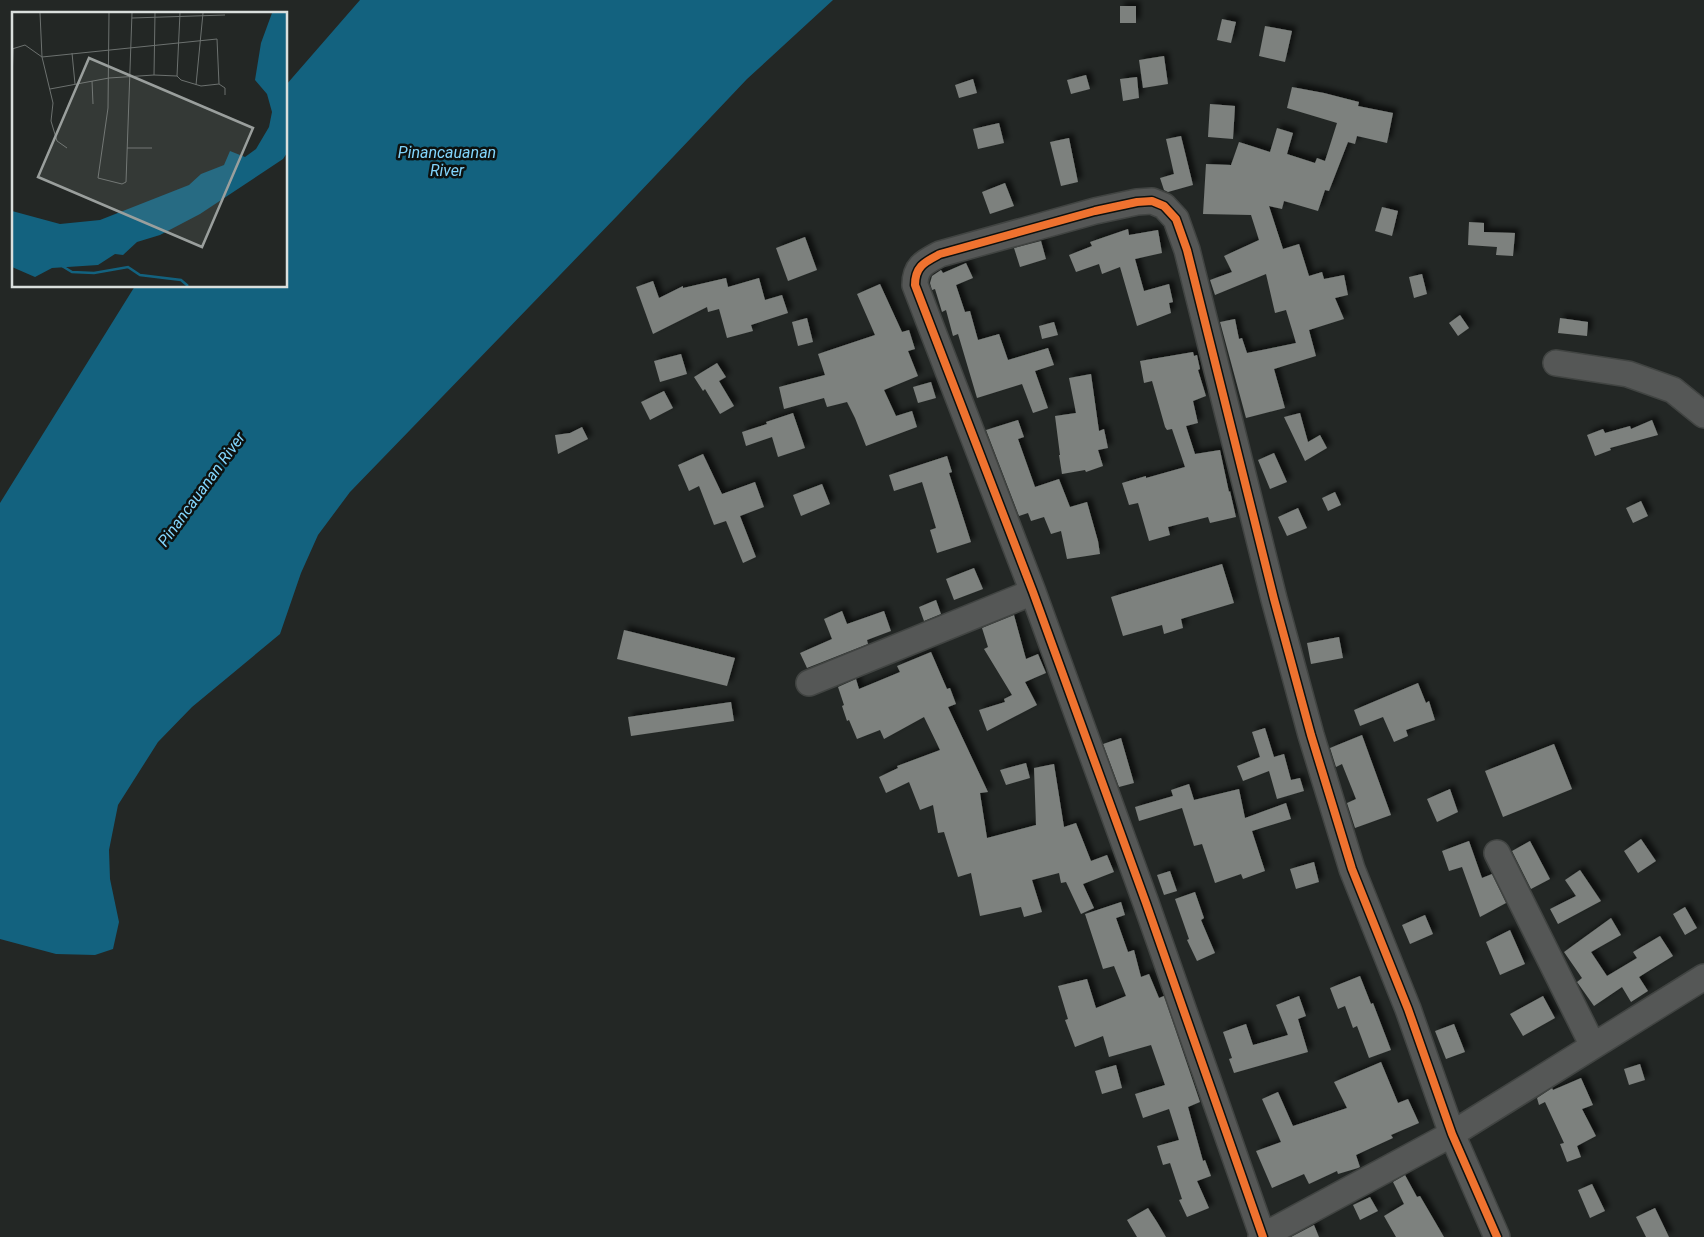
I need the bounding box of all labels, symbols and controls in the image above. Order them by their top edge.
inset map [12,12,288,288]
water label: Pinancauanan River [398,143,496,180]
water label: Pinancauanan River [154,428,250,550]

